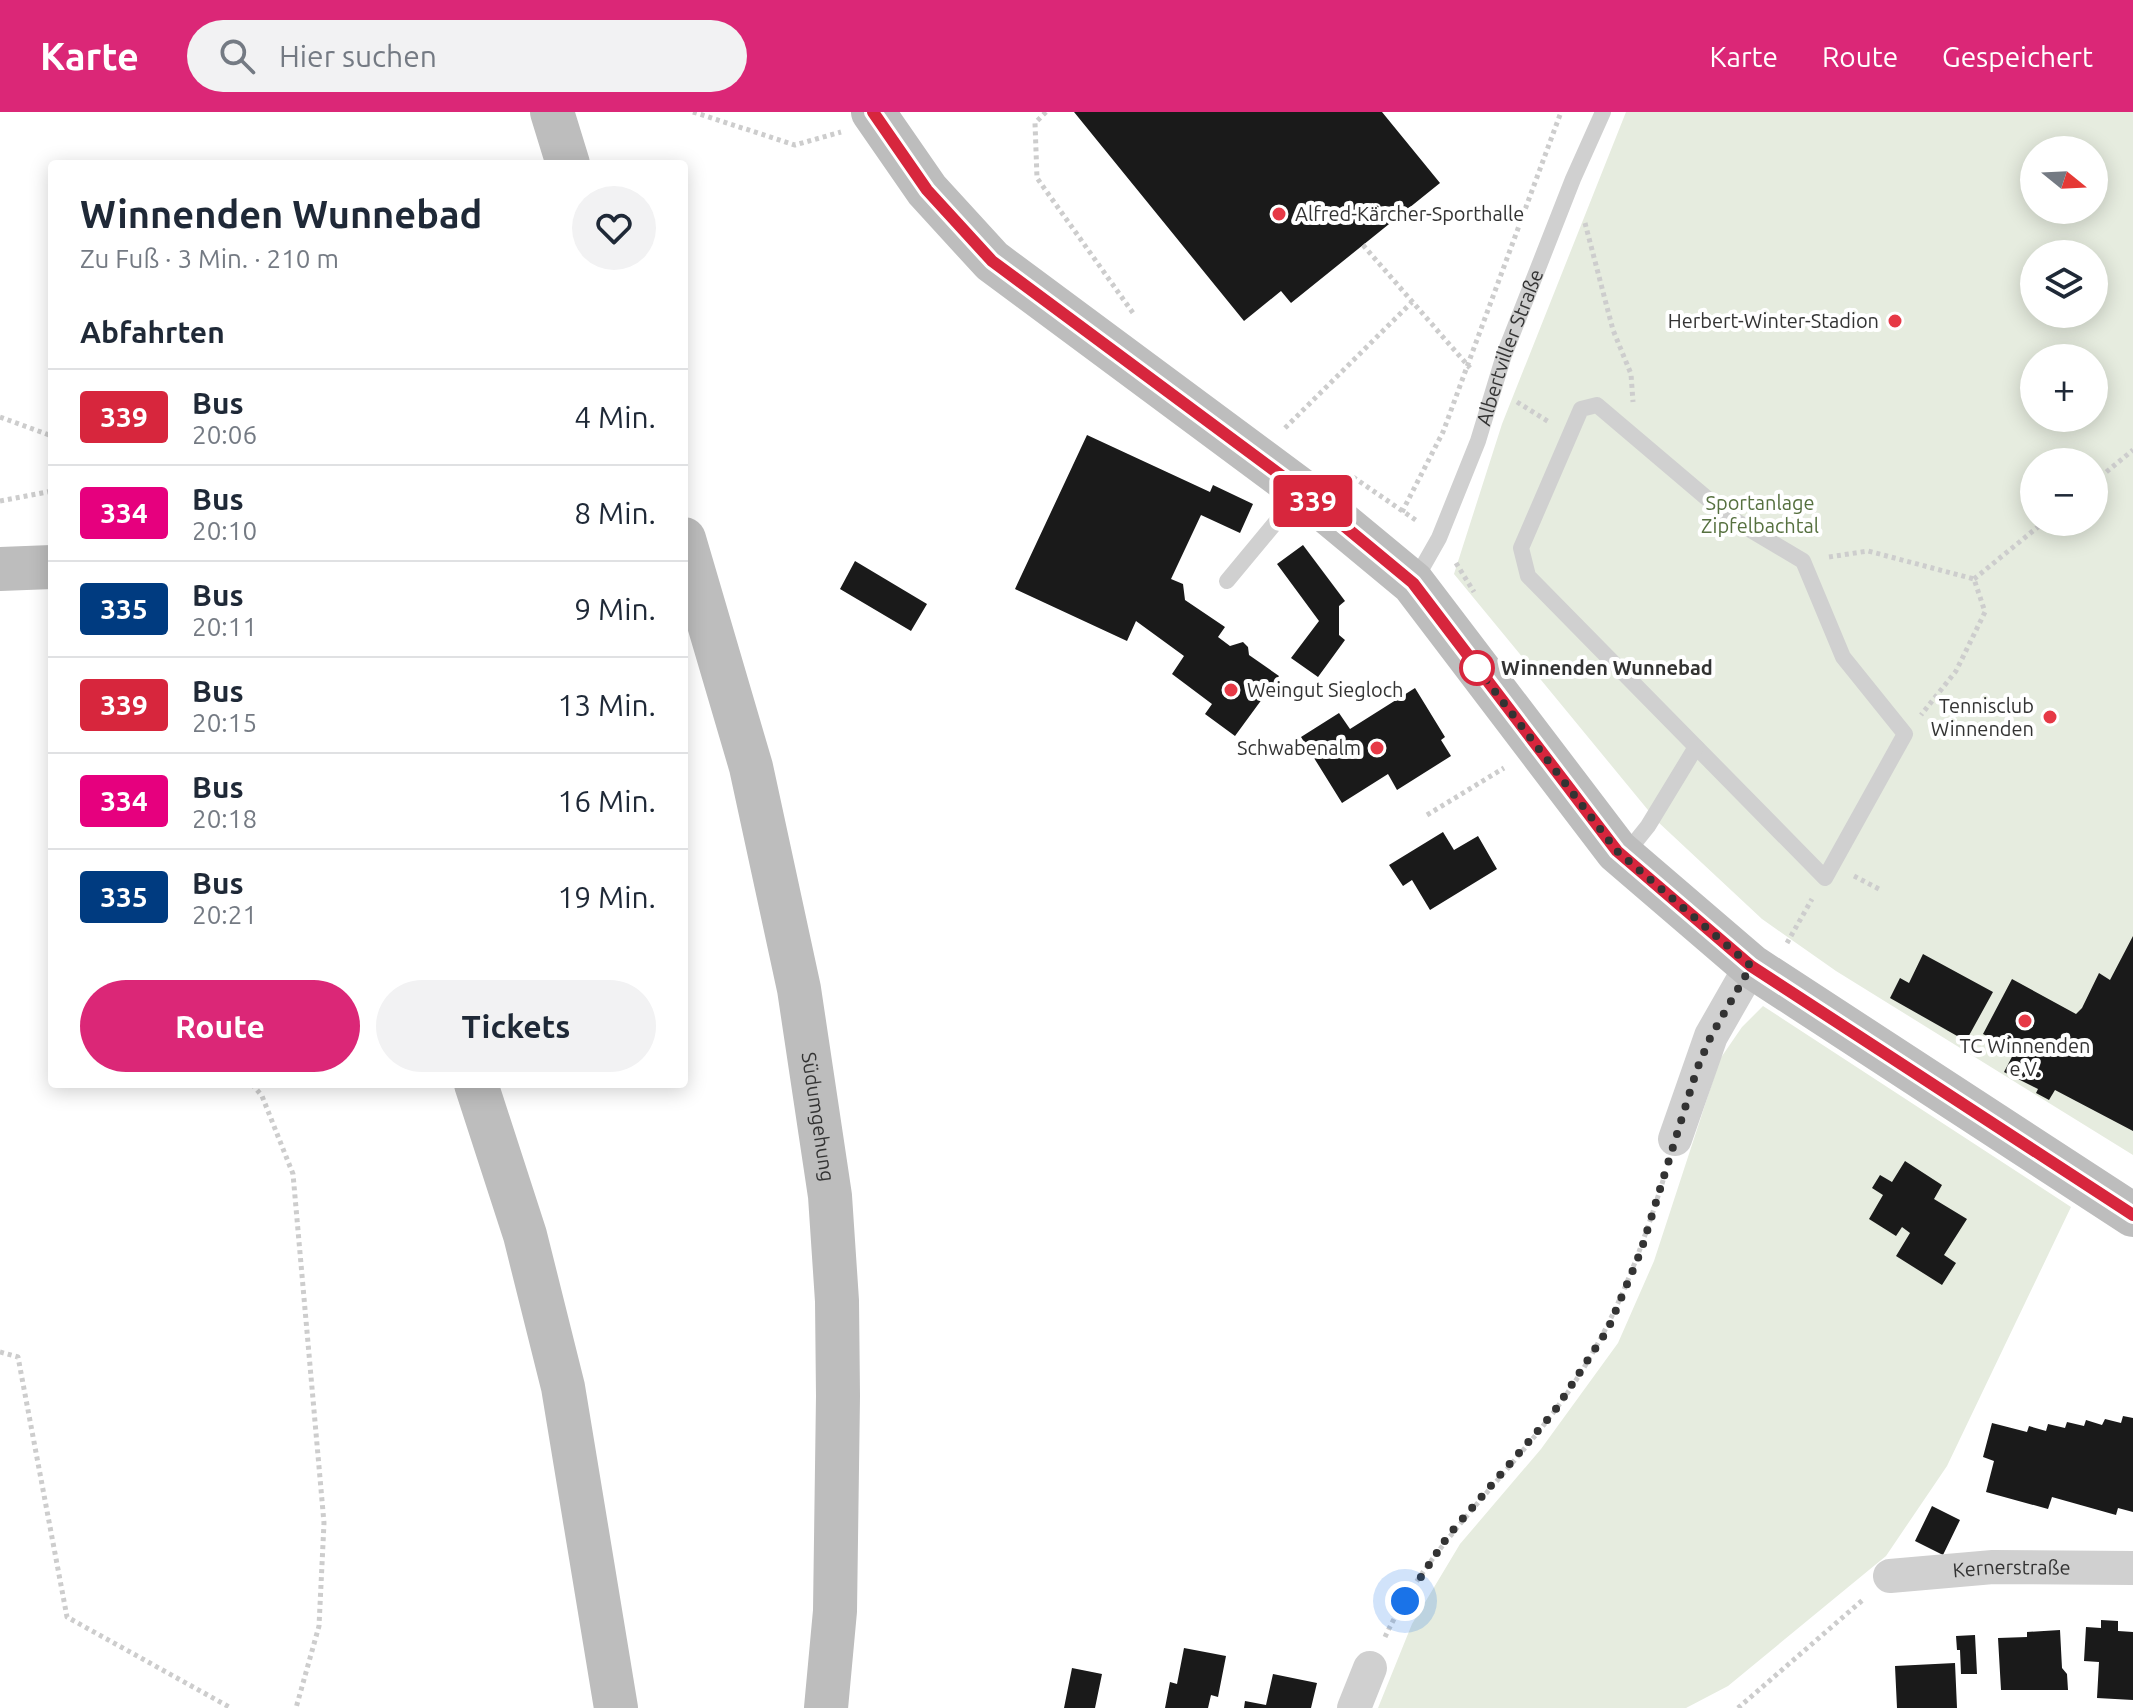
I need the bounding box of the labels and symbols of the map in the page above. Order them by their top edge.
north arrow [2020,136,2108,224]
place label: Alfred-Kärcher-Sporthalle [1295,202,1524,225]
marker: Alfred-Kärcher-Sporthalle [1270,205,1288,223]
street label: Albertviller Straße [1471,266,1547,428]
place label: Herbert-Winter-Stadion [1668,309,1879,332]
marker: Herbert-Winter-Stadion [1886,312,1904,330]
line badge: 339 [1267,475,1359,527]
park label: Sportanlage Zipfelbachtal [1701,491,1819,537]
marker: Winnenden Wunnebad [1460,651,1494,685]
place label: Winnenden Wunnebad [1501,656,1713,679]
place label: Weingut Siegloch [1247,678,1403,701]
marker: Weingut Siegloch [1222,681,1240,699]
place label: Tennisclub Winnenden [1931,694,2034,740]
marker: Tennisclub Winnenden [2041,708,2059,726]
place label: Schwabenalm [1237,736,1361,759]
marker: Schwabenalm [1368,739,1386,757]
marker: TC Winnenden e.V. [2016,1012,2034,1030]
place label: TC Winnenden e.V. [1960,1034,2090,1080]
street label: Südumgehung [798,1050,840,1183]
street label: Kernerstraße [1952,1555,2071,1581]
your location [1385,1581,1425,1621]

